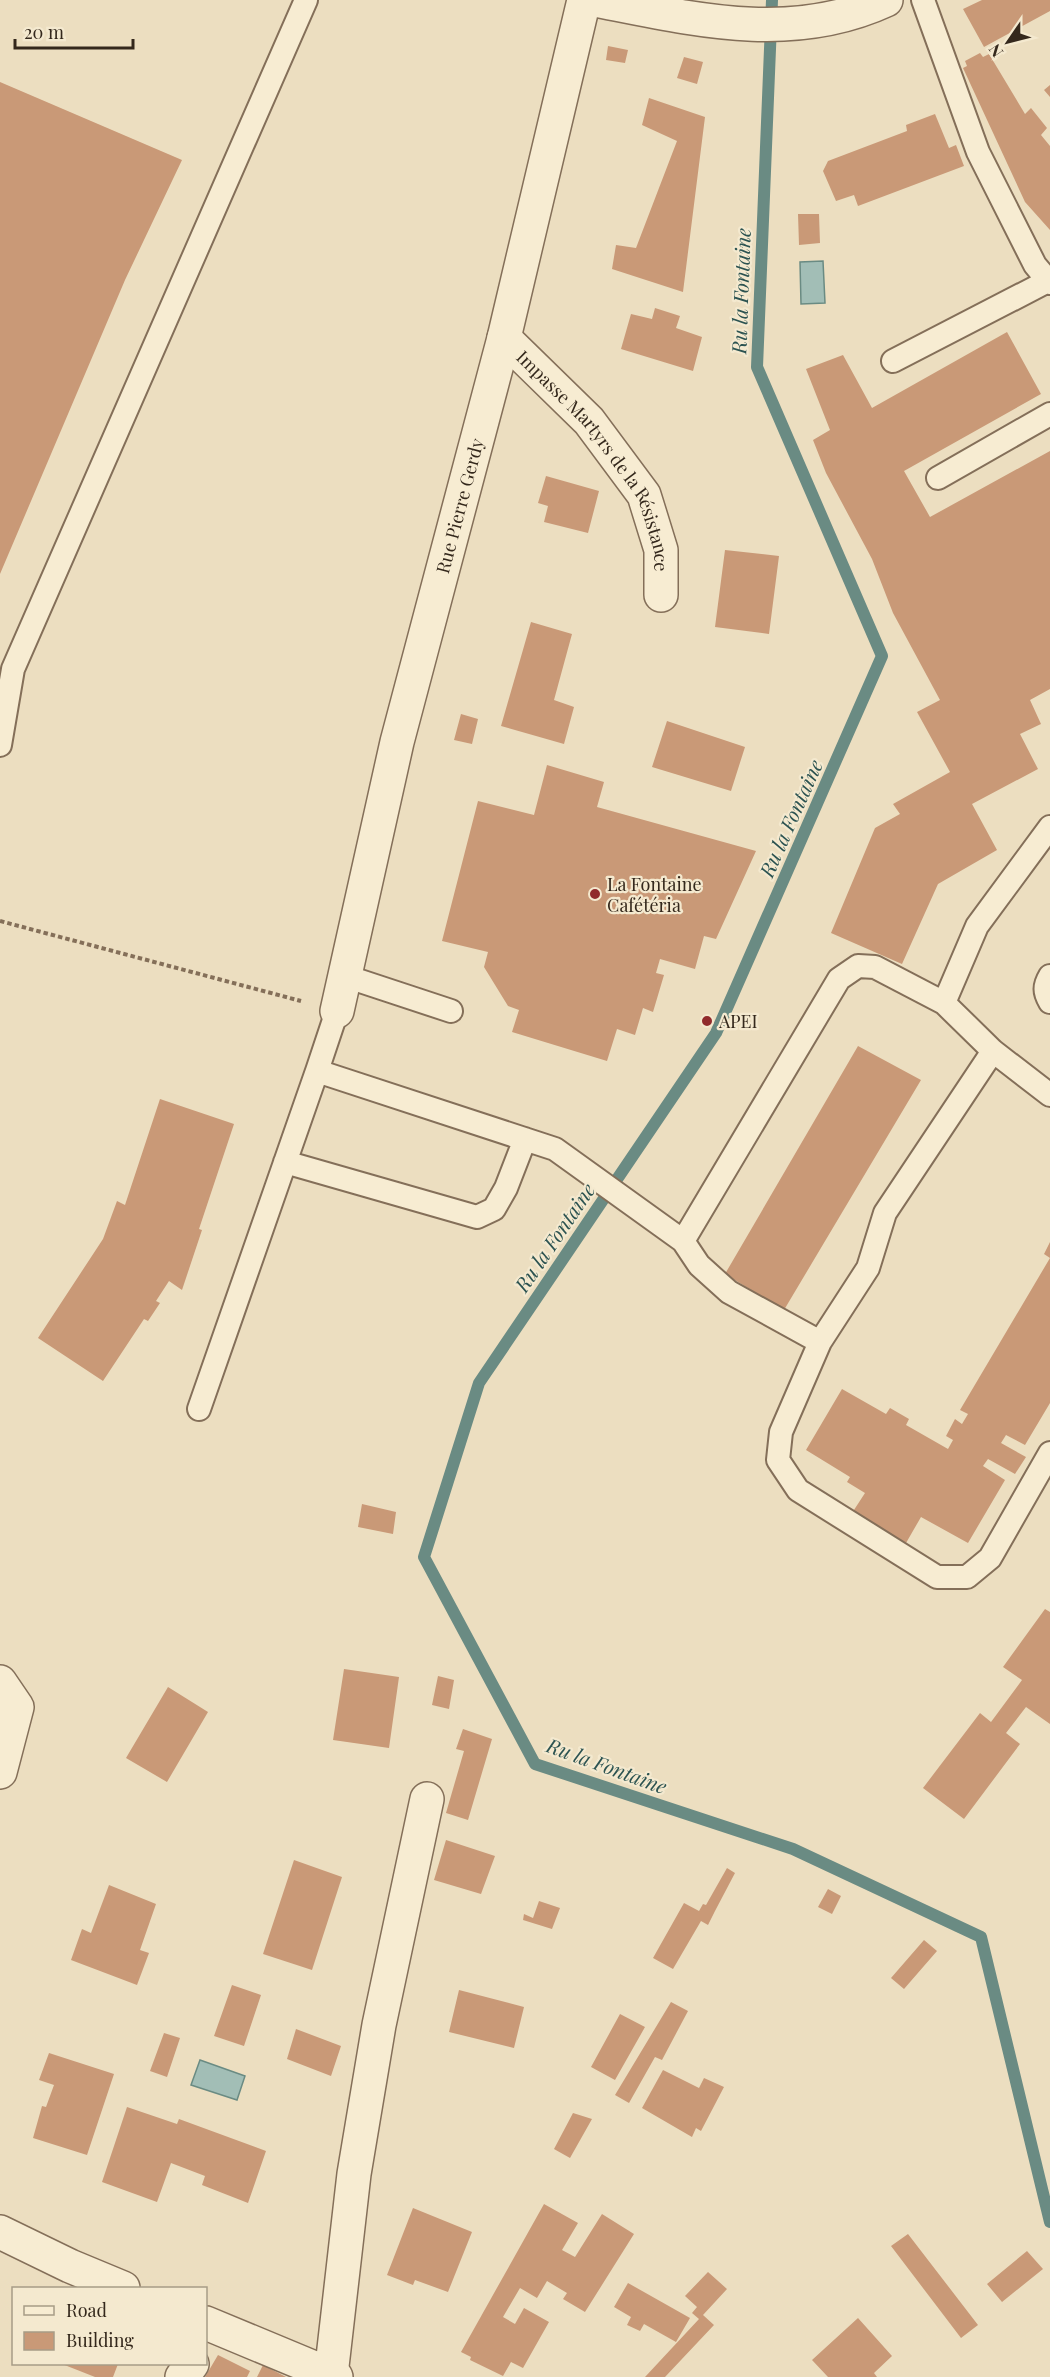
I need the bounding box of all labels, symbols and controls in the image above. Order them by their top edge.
scale bar [15,12,134,50]
north arrow [978,12,1038,72]
text: 20 m [24,20,64,44]
text: N [983,40,1007,62]
water label: Ru la Fontaine [724,227,756,355]
street label: Impasse Martyrs de la Résistance [511,345,674,571]
street label: Rue Pierre Gerdy [430,436,489,576]
water label: Ru la Fontaine [752,755,828,882]
place label: La Fontaine Cafétéria [607,872,702,917]
marker: La Fontaine Cafétéria [588,887,602,901]
place label: APEI [718,1009,758,1033]
marker: APEI [700,1014,714,1028]
water label: Ru la Fontaine [507,1177,601,1298]
water label: Ru la Fontaine [542,1730,671,1799]
legend [12,2287,207,2365]
text: Road [66,2298,107,2322]
text: Building [66,2328,134,2352]

